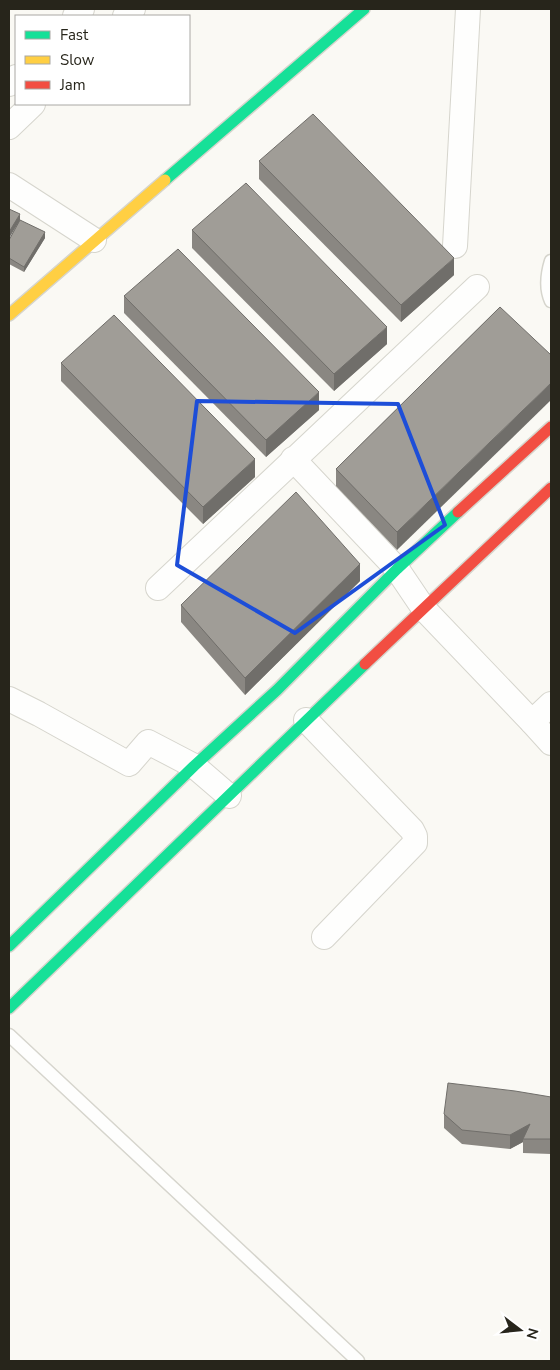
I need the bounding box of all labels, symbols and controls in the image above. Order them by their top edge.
legend [15,15,190,105]
text: Fast [60,25,89,45]
text: Slow [60,50,95,70]
text: Jam [59,75,86,95]
north arrow [495,1305,545,1355]
text: N [521,1326,543,1341]

